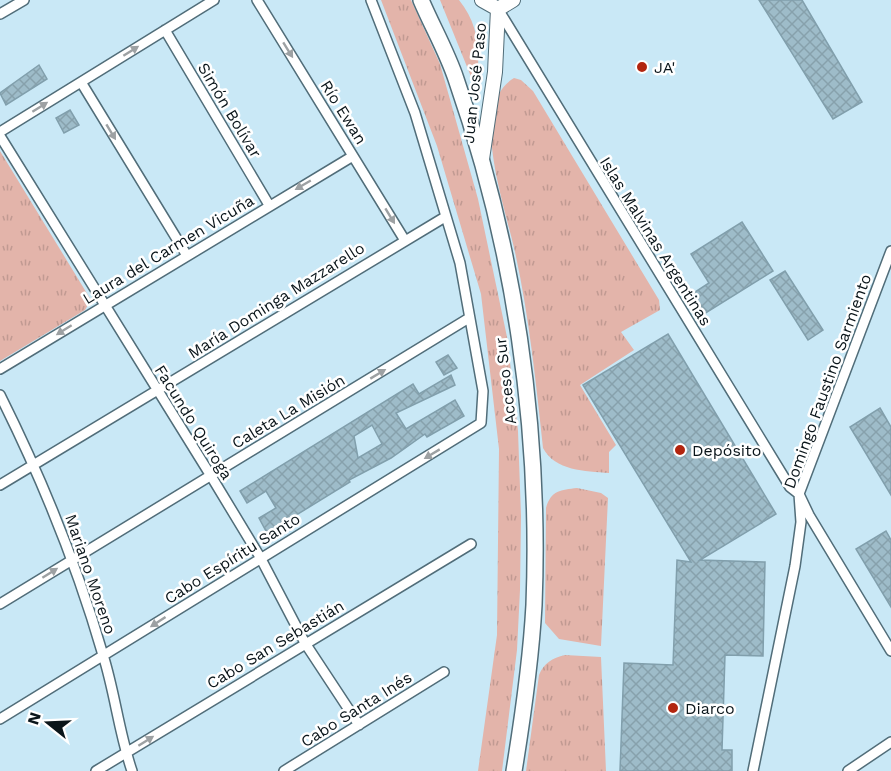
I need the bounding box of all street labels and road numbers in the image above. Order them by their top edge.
street label: Juan José Paso [459,22,490,144]
street label: Simón Bolívar [194,59,266,162]
street label: Río Ewan [316,77,371,148]
street label: Islas Malvinas Argentinas [596,153,715,329]
street label: Laura del Carmen Vicuña [79,191,257,308]
street label: María Dominga Mazzarello [185,238,368,363]
street label: Domingo Faustino Sarmiento [780,271,875,491]
street label: Acceso Sur [491,336,520,426]
street label: Facundo Quiroga [151,362,236,483]
street label: Caleta La Misión [228,370,348,453]
street label: Cabo Espíritu Santo [161,509,303,608]
street label: Mariano Moreno [61,512,120,637]
street label: Cabo San Sebastián [203,596,347,693]
street label: Cabo Santa Inés [297,668,415,751]

